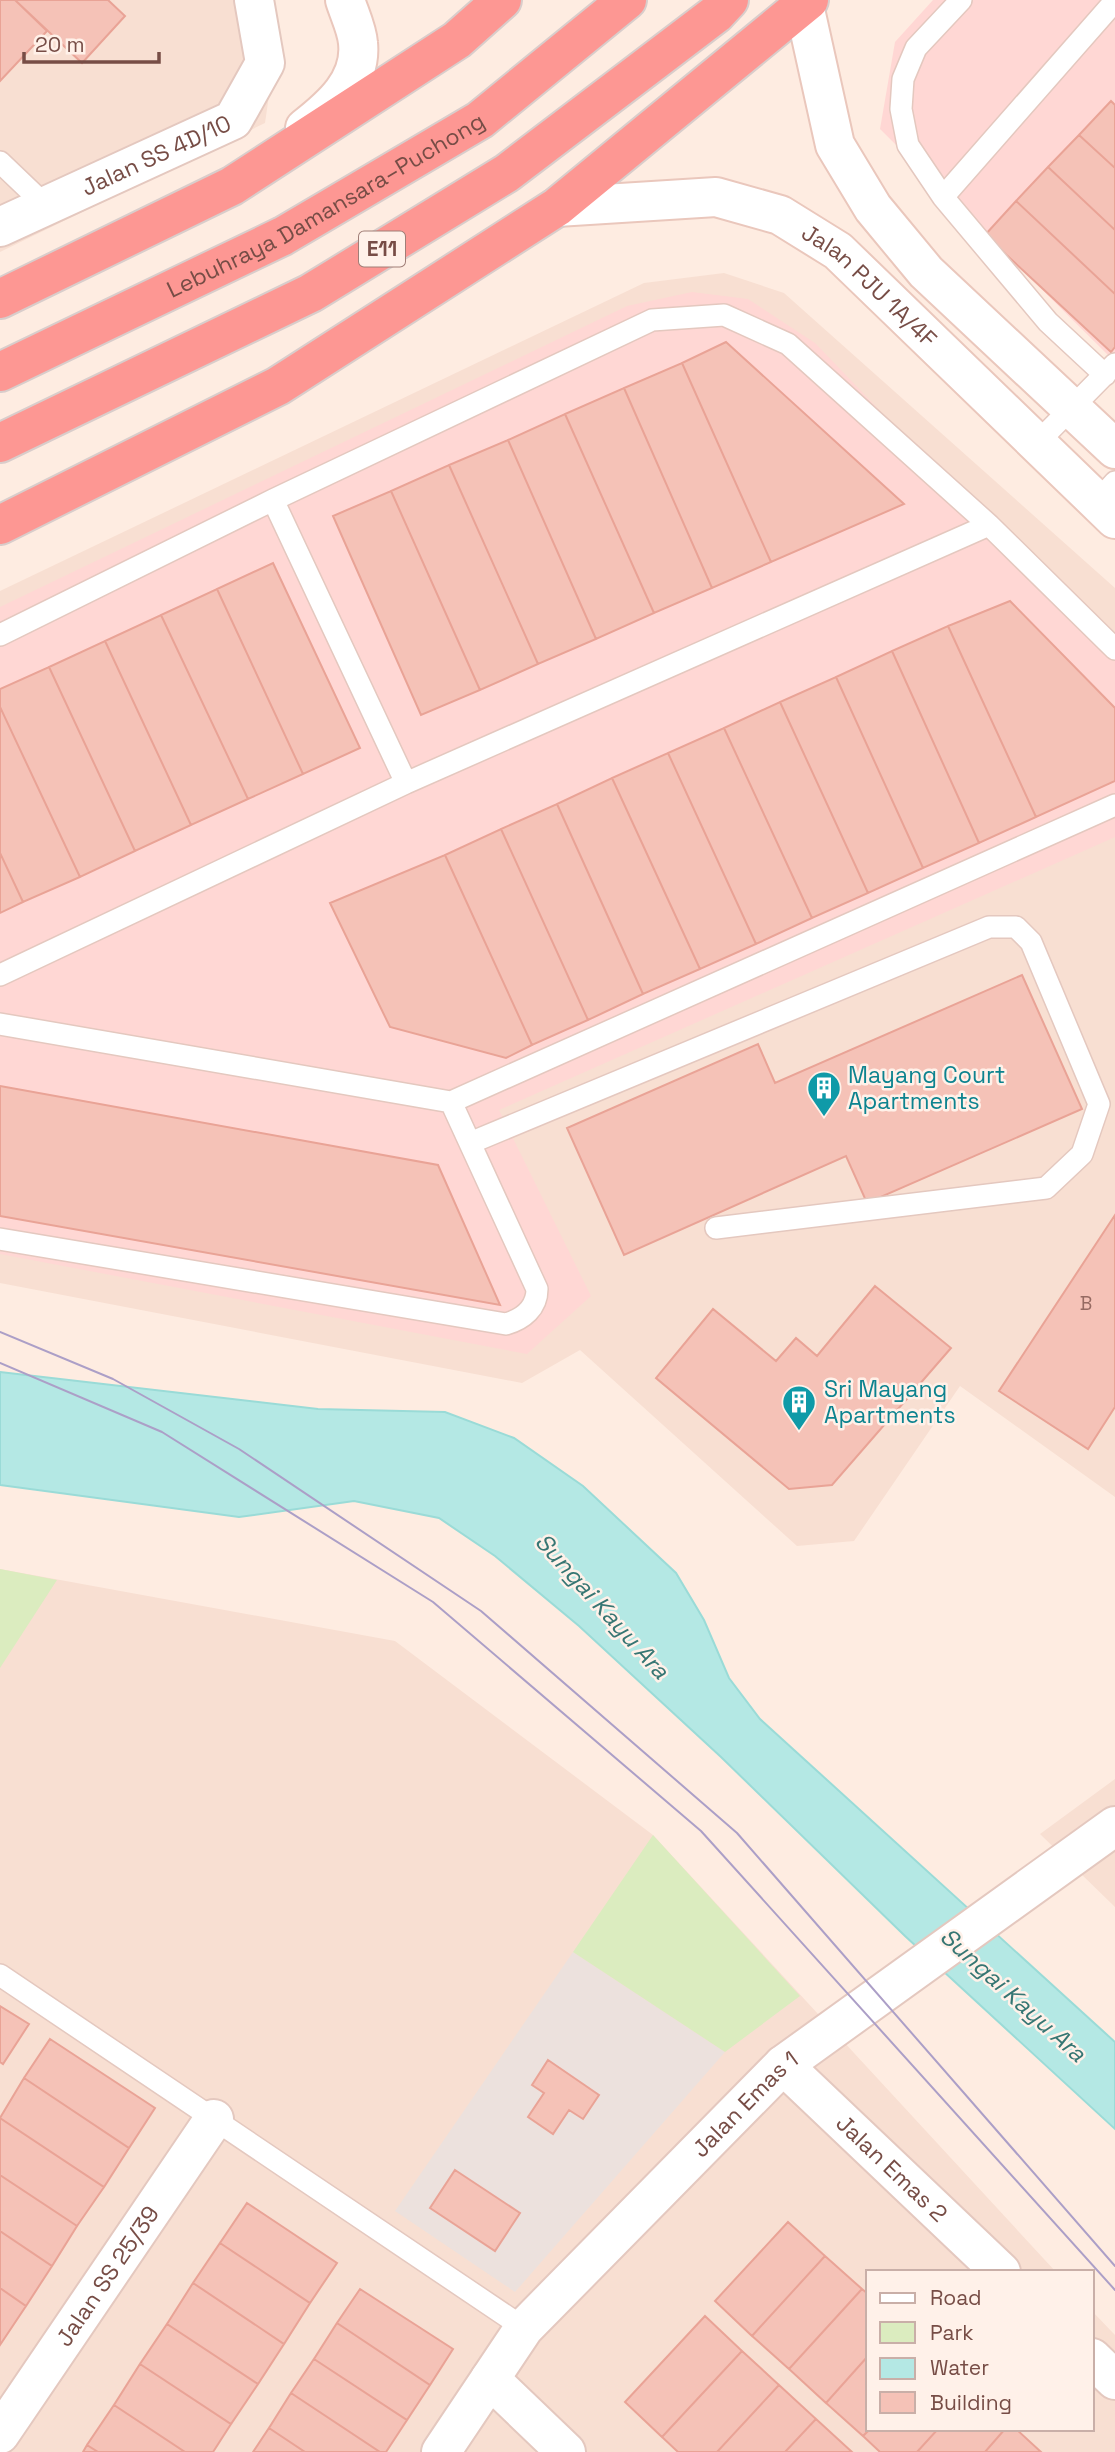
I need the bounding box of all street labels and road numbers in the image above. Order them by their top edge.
street label: Lebuhraya Damansara–Puchong [162,106,490,305]
street label: Jalan SS 4D/10 [77,108,236,203]
street label: Jalan PJU 1A/4F [796,217,943,354]
road number: E11 [359,232,405,266]
street label: Jalan Emas 1 [686,2044,804,2164]
street label: Jalan Emas 2 [830,2108,954,2228]
street label: Jalan SS 25/39 [49,2200,166,2352]

